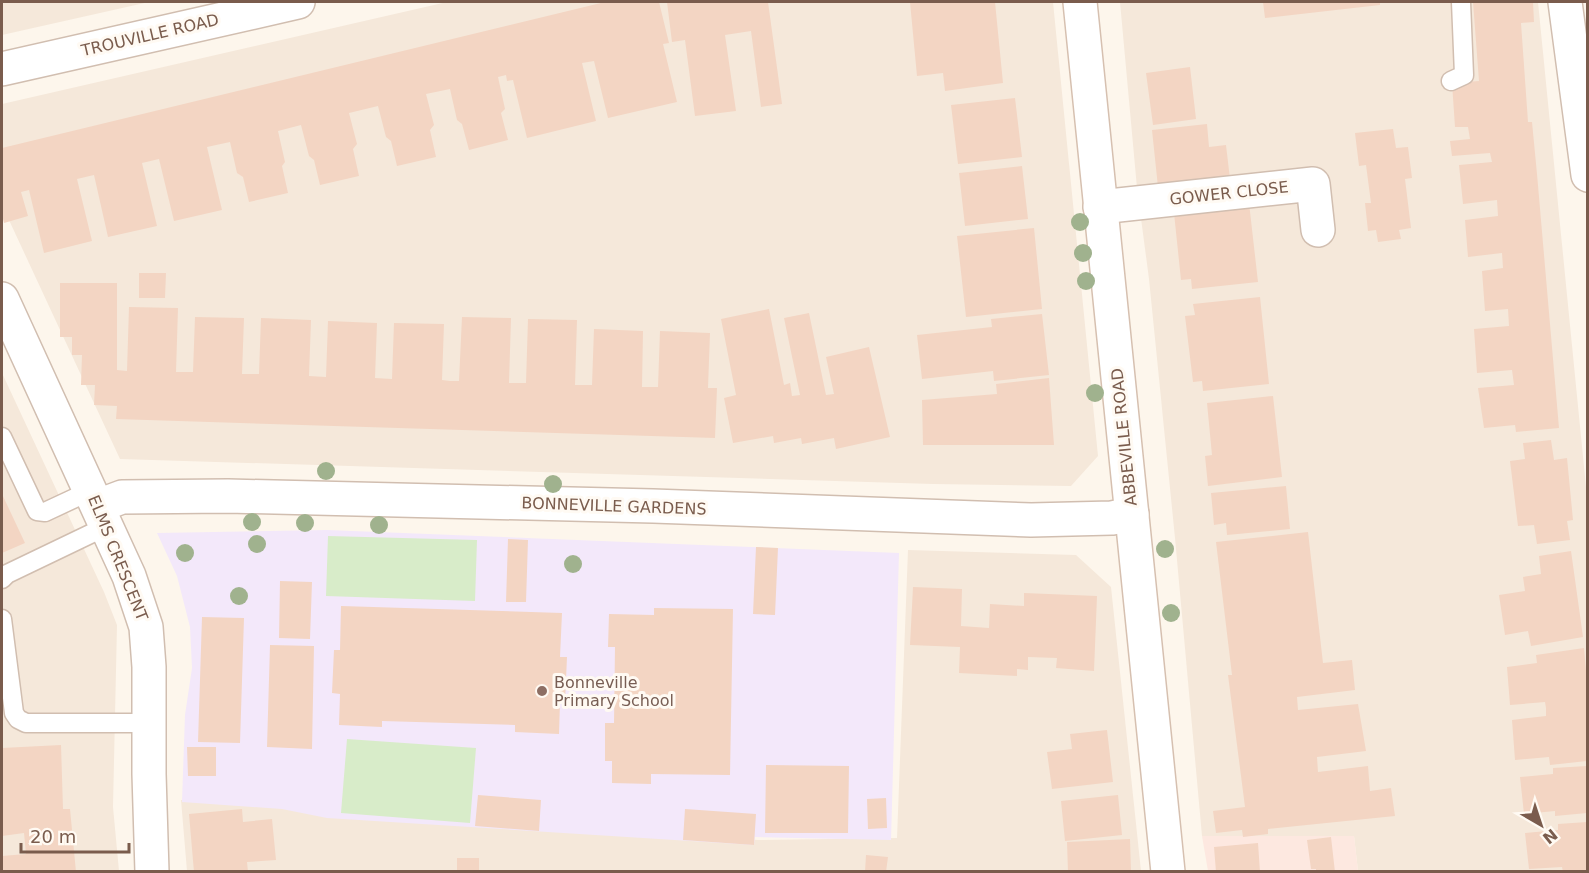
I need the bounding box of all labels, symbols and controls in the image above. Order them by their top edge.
street label: TROUVILLE ROAD [78,10,221,60]
street label: GOWER CLOSE [1169,177,1289,209]
street label: ABBEVILLE ROAD [1107,367,1141,507]
street label: ELMS CRESCENT [84,492,152,624]
street label: BONNEVILLE GARDENS [521,493,707,519]
place label: Bonneville Primary School [554,673,674,710]
marker: Bonneville Primary School [535,684,549,698]
north arrow [1511,795,1571,855]
scale bar [21,816,129,854]
text: N [1539,825,1561,848]
text: 20 m [30,826,76,847]

